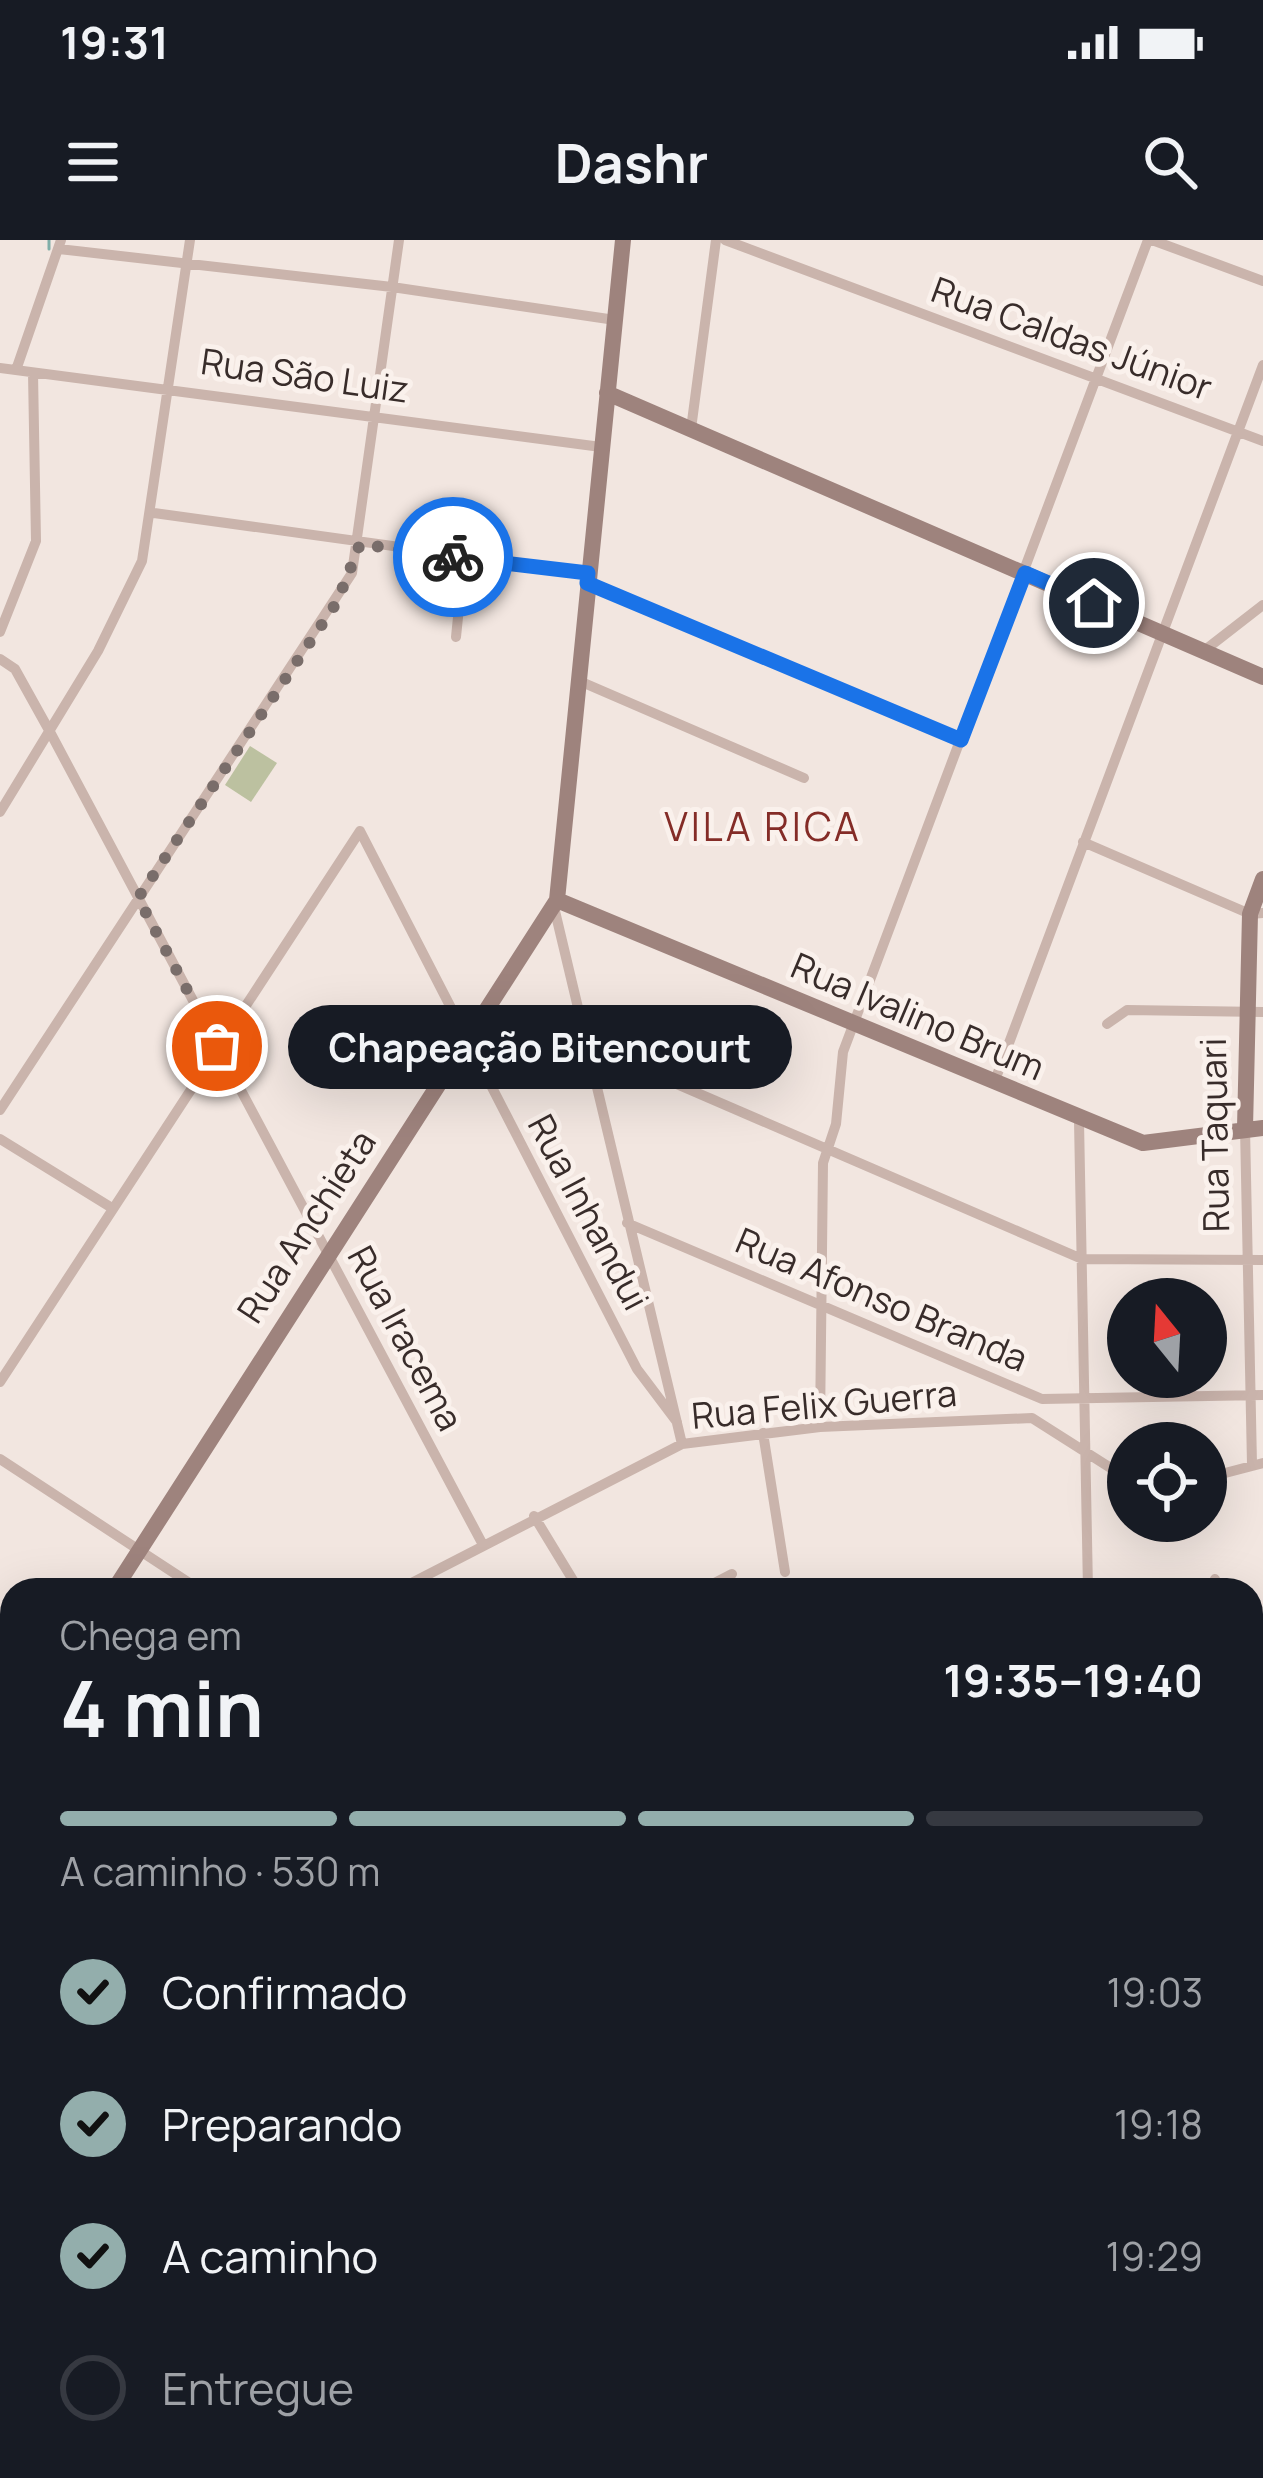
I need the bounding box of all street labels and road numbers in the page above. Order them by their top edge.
street label: Rua Caldas Júnior [925,265,1219,411]
street label: Rua São Luiz [198,336,412,414]
street label: Rua Ivalino Brum [784,941,1052,1091]
street label: Rua Taquari [1188,1037,1240,1233]
street label: Rua Inhandui [517,1106,661,1318]
street label: Rua Anchieta [225,1120,387,1332]
street label: Rua Afonso Branda [729,1215,1035,1383]
street label: Rua Iracema [337,1237,475,1439]
street label: Rua Felix Guerra [689,1368,959,1440]

